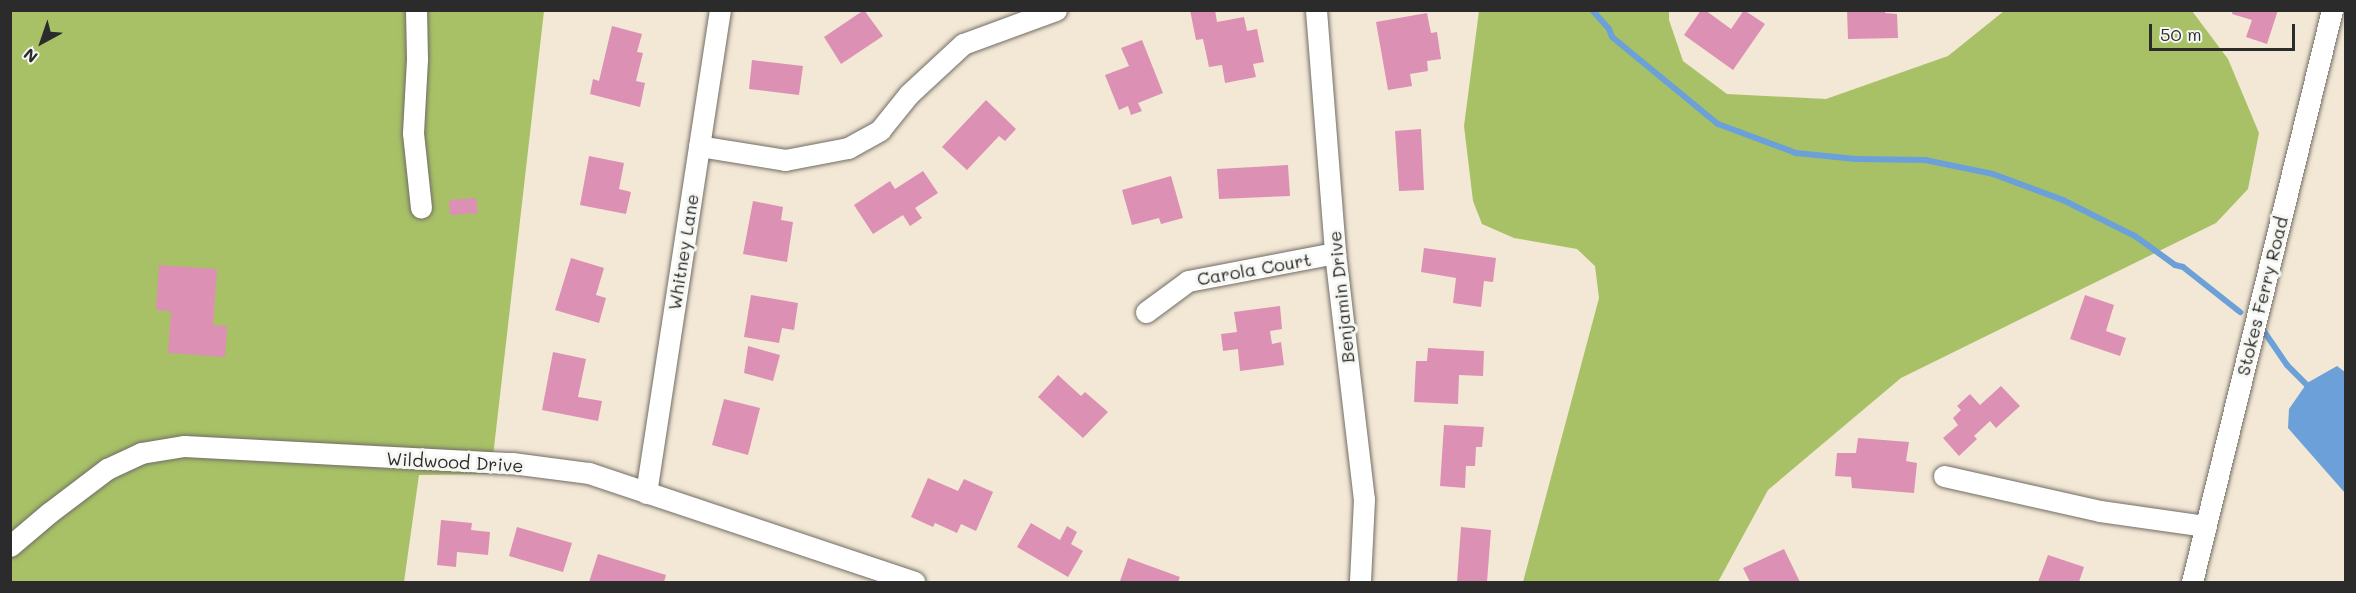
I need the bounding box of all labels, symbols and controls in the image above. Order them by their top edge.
north arrow [12,12,72,72]
scale bar [2152,12,2298,50]
text: 50 m [2160,22,2202,46]
text: N [19,44,42,68]
street label: Whitney Lane [663,192,703,312]
street label: Stokes Ferry Road [2232,214,2292,378]
street label: Benjamin Drive [1323,230,1359,364]
street label: Carola Court [1195,248,1313,290]
street label: Wildwood Drive [386,448,524,476]

